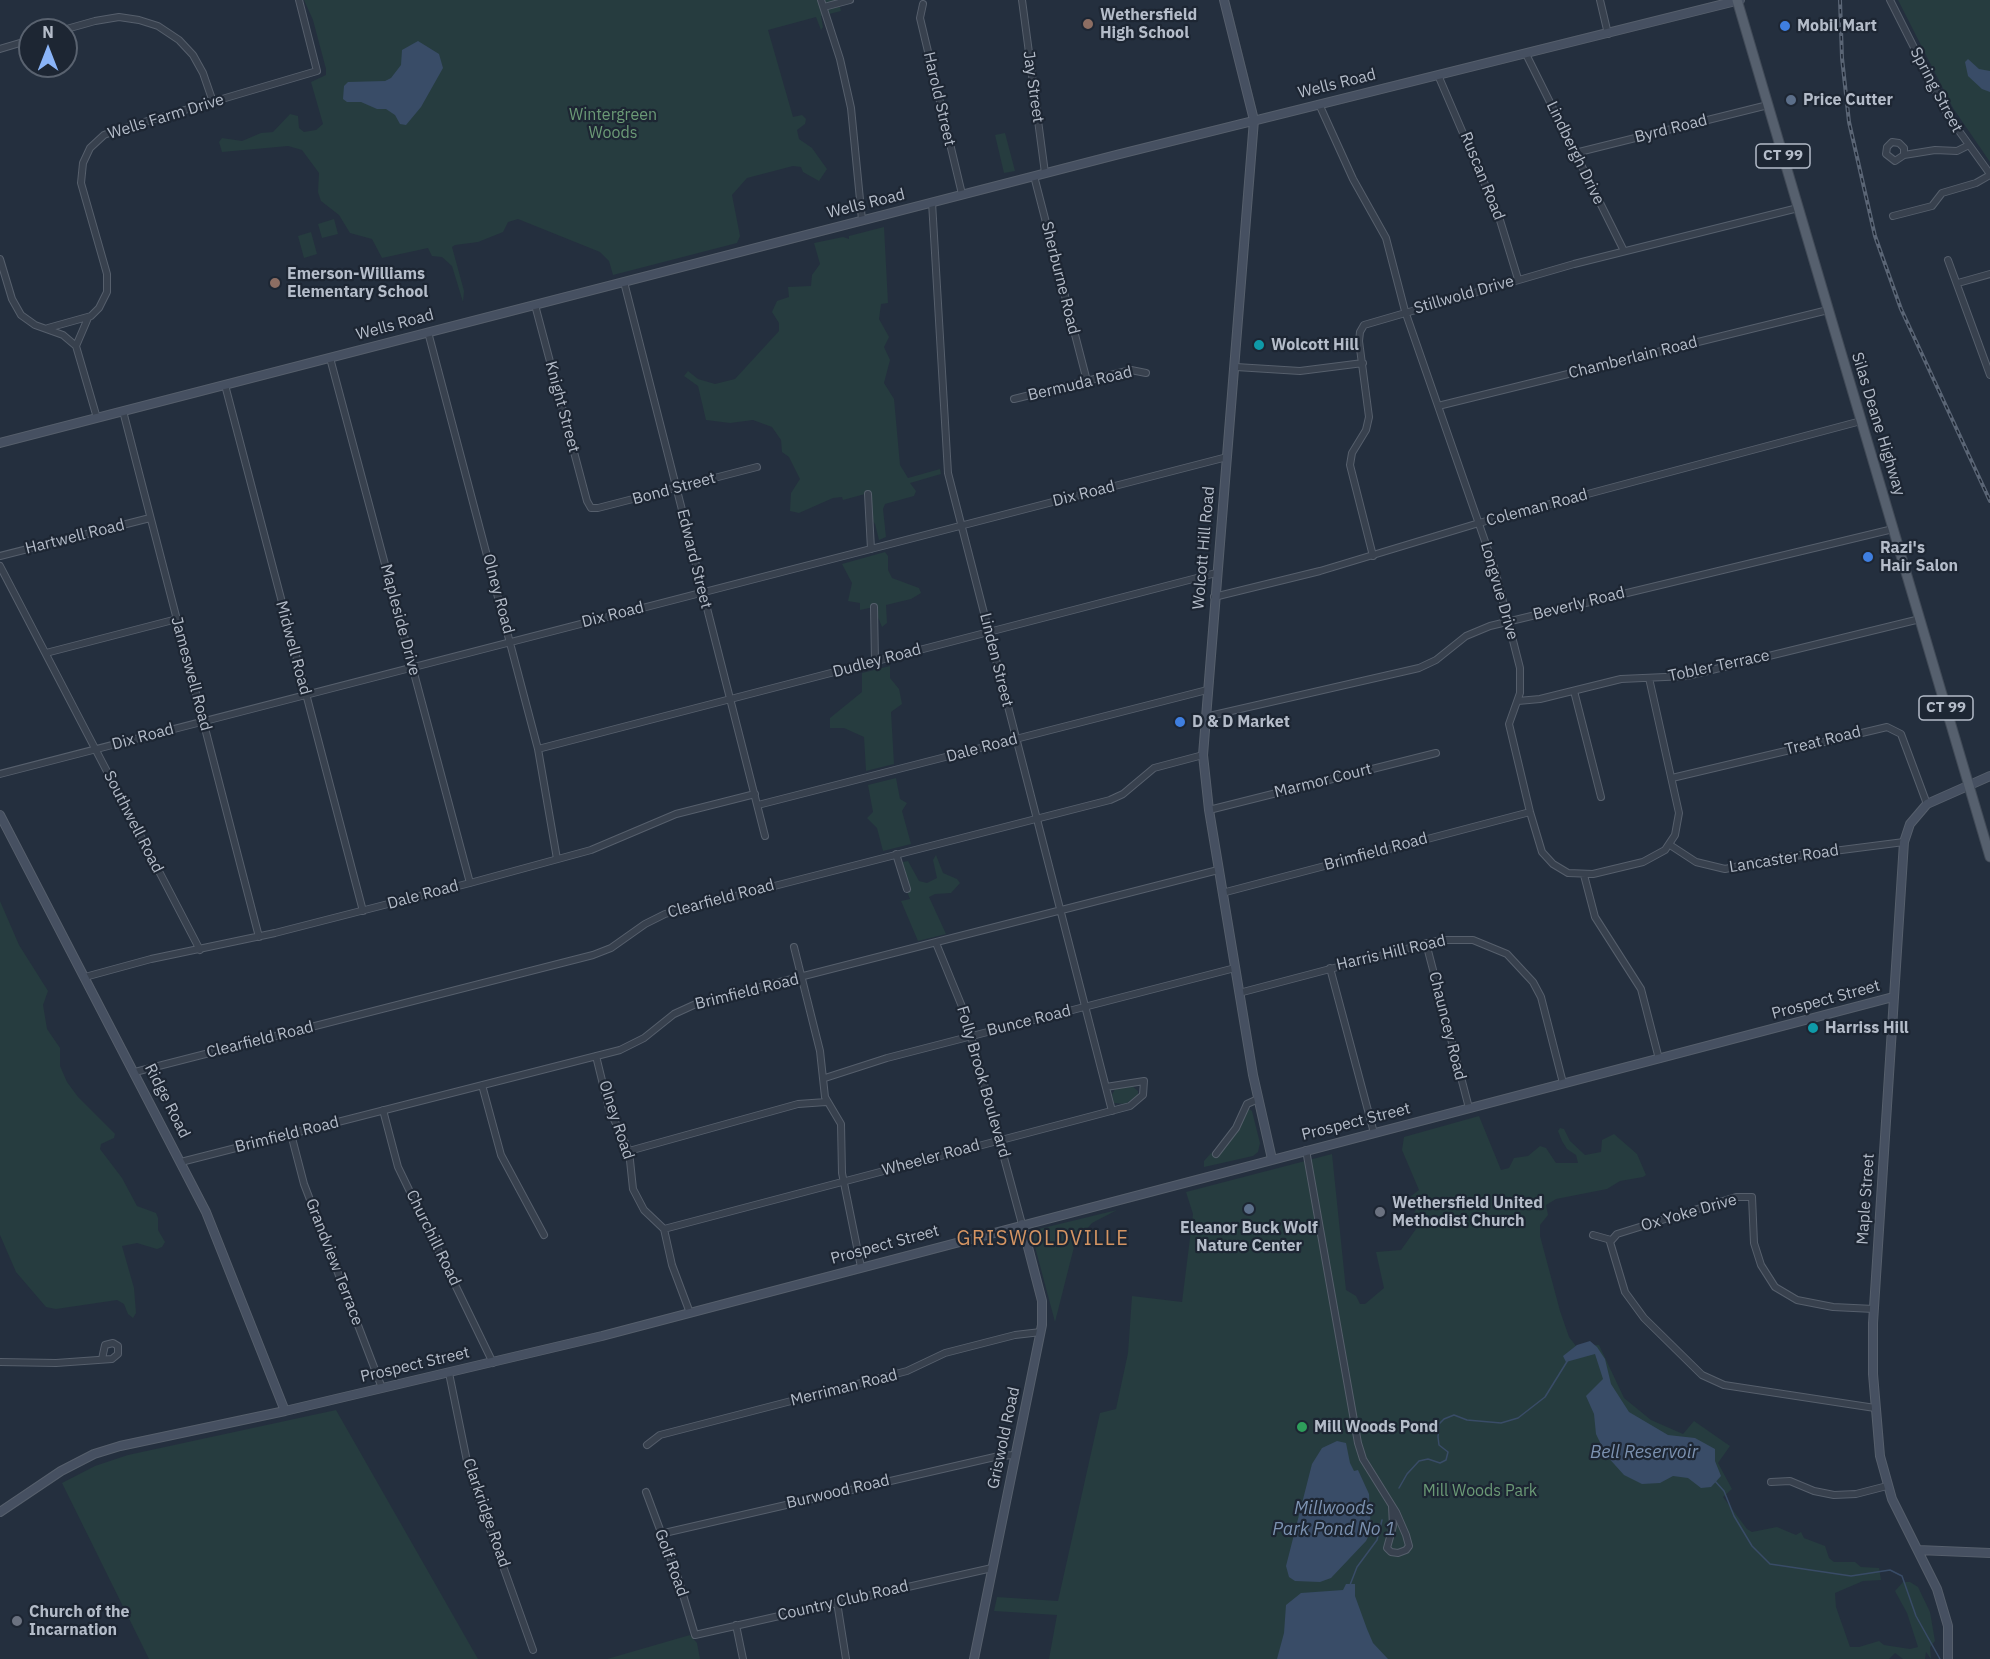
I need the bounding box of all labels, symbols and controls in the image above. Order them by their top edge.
place label: Wethersfield High School [1100,5,1197,43]
place label: Mobil Mart [1797,16,1877,36]
marker: Wethersfield High School [1081,17,1095,31]
north arrow [18,18,78,78]
marker: Mobil Mart [1778,19,1792,33]
text: N [42,22,54,42]
street label: Spring Street [1906,44,1966,136]
street label: Harold Street [919,50,959,148]
street label: Jay Street [1018,50,1048,124]
street label: Wells Road [1296,65,1378,103]
street label: Wells Farm Drive [106,90,226,144]
place label: Price Cutter [1803,90,1893,110]
marker: Price Cutter [1784,93,1798,107]
street label: Lindbergh Drive [1542,98,1608,208]
park label: Wintergreen Woods [569,105,657,143]
street label: Byrd Road [1633,111,1709,147]
street label: Ruscan Road [1456,129,1508,223]
road number: CT 99 [1756,144,1810,168]
street label: Wells Road [825,185,907,223]
street label: Sherburne Road [1037,220,1083,336]
place label: Emerson-Williams Elementary School [287,264,428,302]
street label: Stillwold Drive [1412,272,1516,318]
marker: Emerson-Williams Elementary School [268,276,282,290]
street label: Wells Road [354,305,436,345]
street label: Chamberlain Road [1567,333,1699,383]
place label: Wolcott Hill [1271,335,1359,355]
marker: Wolcott Hill [1252,338,1266,352]
street label: Silas Deane Highway [1847,350,1909,498]
street label: Knight Street [541,359,583,455]
street label: Bermuda Road [1026,363,1134,405]
street label: Bond Street [630,469,718,509]
street label: Dix Road [1051,477,1117,511]
street label: Coleman Road [1484,485,1590,531]
street label: Wolcott Hill Road [1189,486,1219,610]
street label: Edward Street [672,507,716,611]
street label: Hartwell Road [23,515,127,559]
place label: Razi's Hair Salon [1880,538,1958,576]
street label: Longvue Drive [1476,540,1522,642]
marker: Razi's Hair Salon [1861,550,1875,564]
street label: Olney Road [478,552,518,636]
street label: Mapleside Drive [376,562,424,678]
street label: Beverly Road [1531,583,1627,625]
street label: Dix Road [580,598,646,632]
street label: Midwell Road [271,599,315,697]
street label: Linden Street [975,611,1017,709]
street label: Jameswell Road [167,615,215,733]
street label: Dudley Road [831,640,923,682]
street label: Tobler Terrace [1667,646,1771,686]
road number: CT 99 [1919,696,1973,720]
place label: D & D Market [1192,712,1290,732]
marker: D & D Market [1173,715,1187,729]
street label: Dix Road [110,720,176,754]
street label: Treat Road [1783,722,1863,760]
street label: Dale Road [944,729,1020,767]
street label: Marmor Court [1272,760,1374,802]
street label: Southwell Road [99,768,167,876]
street label: Brimfield Road [1322,829,1430,875]
street label: Lancaster Road [1728,841,1840,877]
street label: Dale Road [385,876,461,914]
street label: Clearfield Road [666,876,776,922]
street label: Harris Hill Road [1334,931,1448,975]
street label: Brimfield Road [693,970,801,1014]
street label: Chauncey Road [1424,970,1470,1082]
street label: Prospect Street [1770,976,1882,1024]
street label: Bunce Road [985,1001,1073,1041]
street label: Folly Brook Boulevard [952,1004,1014,1160]
street label: Clearfield Road [205,1017,315,1063]
place label: Harriss Hill [1825,1018,1909,1038]
marker: Harriss Hill [1806,1021,1820,1035]
street label: Ridge Road [140,1060,194,1142]
street label: Olney Road [594,1078,638,1162]
street label: Prospect Street [1300,1099,1412,1145]
street label: Brimfield Road [233,1113,341,1157]
street label: Wheeler Road [880,1136,982,1180]
street label: Maple Street [1853,1153,1879,1245]
street label: Churchill Road [402,1187,464,1289]
street label: Ox Yoke Drive [1639,1190,1739,1236]
place label: Wethersfield United Methodist Church [1392,1193,1543,1231]
street label: Grandview Terrace [301,1196,367,1328]
marker: Eleanor Buck Wolf Nature Center [1242,1202,1256,1216]
marker: Wethersfield United Methodist Church [1373,1205,1387,1219]
place label: Eleanor Buck Wolf Nature Center [1180,1218,1318,1256]
street label: Prospect Street [829,1221,941,1269]
district label: GRISWOLDVILLE [957,1227,1129,1251]
street label: Prospect Street [359,1343,471,1387]
street label: Merriman Road [788,1365,900,1411]
street label: Griswold Road [984,1385,1024,1491]
place label: Mill Woods Pond [1314,1417,1438,1437]
marker: Mill Woods Pond [1295,1420,1309,1434]
water label: Bell Reservoir [1590,1442,1698,1464]
street label: Clarkridge Road [458,1456,514,1570]
street label: Burwood Road [784,1471,892,1513]
park label: Mill Woods Park [1423,1481,1537,1501]
water label: Millwoods Park Pond No 1 [1272,1498,1396,1540]
street label: Golf Road [650,1527,692,1599]
street label: Country Club Road [776,1577,910,1625]
place label: Church of the Incarnation [29,1602,130,1640]
marker: Church of the Incarnation [10,1614,24,1628]

